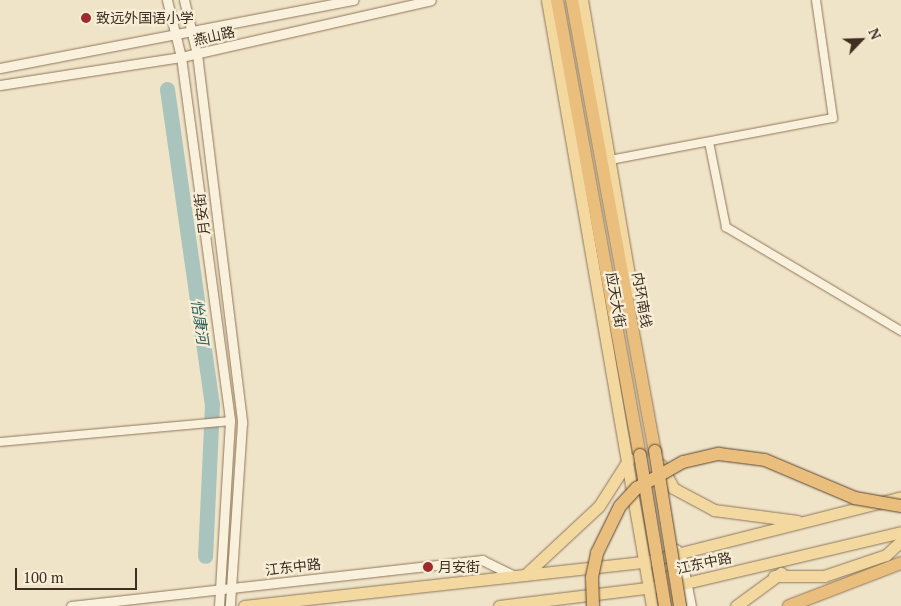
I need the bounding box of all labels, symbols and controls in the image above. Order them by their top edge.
place label: 致远外国语小学 [96,10,194,26]
marker: 致远外国语小学 [80,12,92,24]
north arrow [836,15,886,65]
street label: 燕山路 [192,23,236,49]
text: N [864,25,886,42]
street label: 月安街 [191,192,213,236]
street label: 应天大街 [603,271,629,329]
street label: 内环南线 [629,271,655,329]
water label: 怡康河 [188,298,212,346]
street label: 江东中路 [675,549,733,577]
street label: 江东中路 [264,555,322,579]
scale bar [18,558,140,590]
place label: 月安街 [438,559,480,575]
marker: 月安街 [422,561,434,573]
text: 100 m [23,567,64,587]

